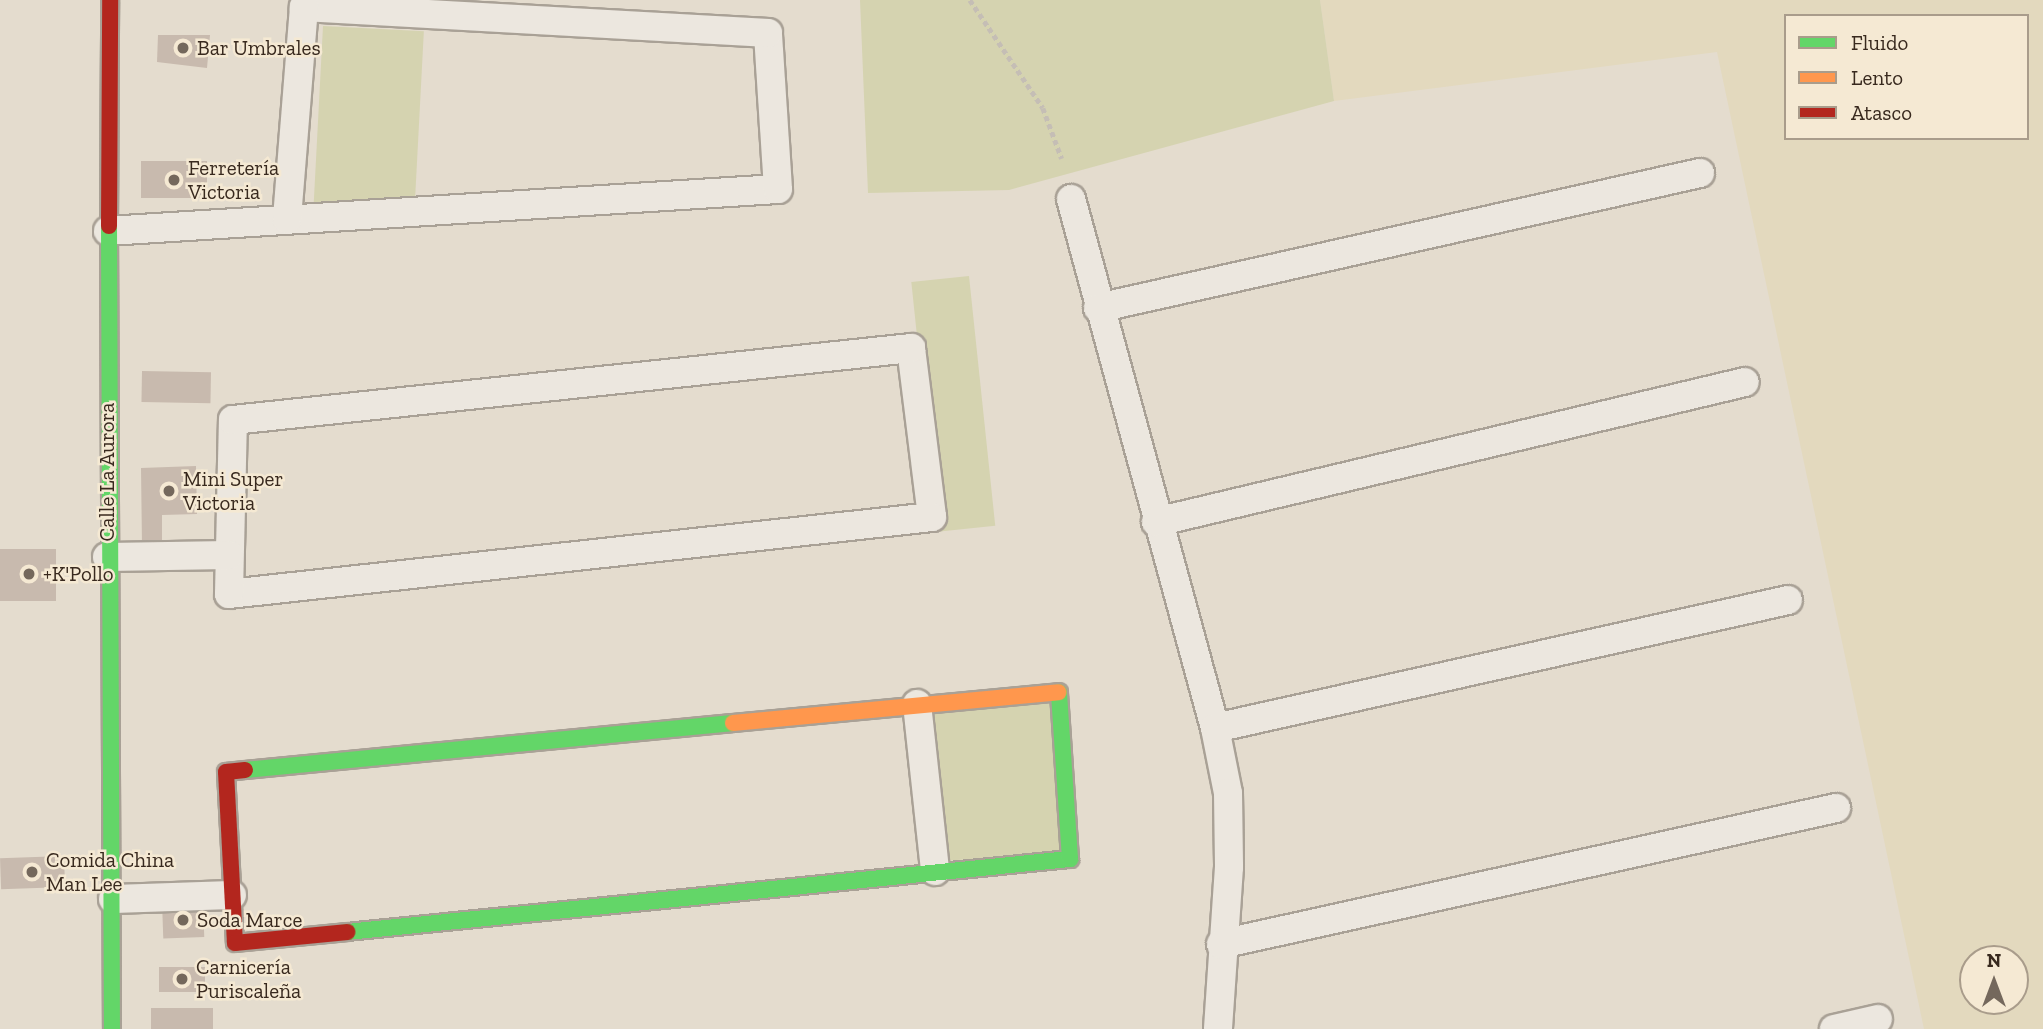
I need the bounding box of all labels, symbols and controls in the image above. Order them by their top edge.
legend [1784,14,2029,140]
text: Fluido [1851,30,1908,55]
place label: Bar Umbrales [197,35,321,61]
marker: Bar Umbrales [175,40,191,56]
text: Lento [1851,65,1903,90]
text: Atasco [1851,100,1912,125]
place label: Ferretería Victoria [188,155,279,205]
marker: Ferretería Victoria [166,172,182,188]
street label: Calle La Aurora [94,402,120,542]
place label: Mini Super Victoria [183,466,283,516]
marker: Mini Super Victoria [161,483,177,499]
place label: +K'Pollo [43,561,114,587]
marker: +K'Pollo [21,566,37,582]
place label: Comida China Man Lee [46,847,174,897]
marker: Comida China Man Lee [24,864,40,880]
place label: Soda Marce [197,907,302,933]
marker: Soda Marce [175,912,191,928]
north arrow [1959,945,2029,1015]
text: N [1987,949,2001,972]
place label: Carnicería Puriscaleña [196,954,301,1004]
marker: Carnicería Puriscaleña [174,971,190,987]

